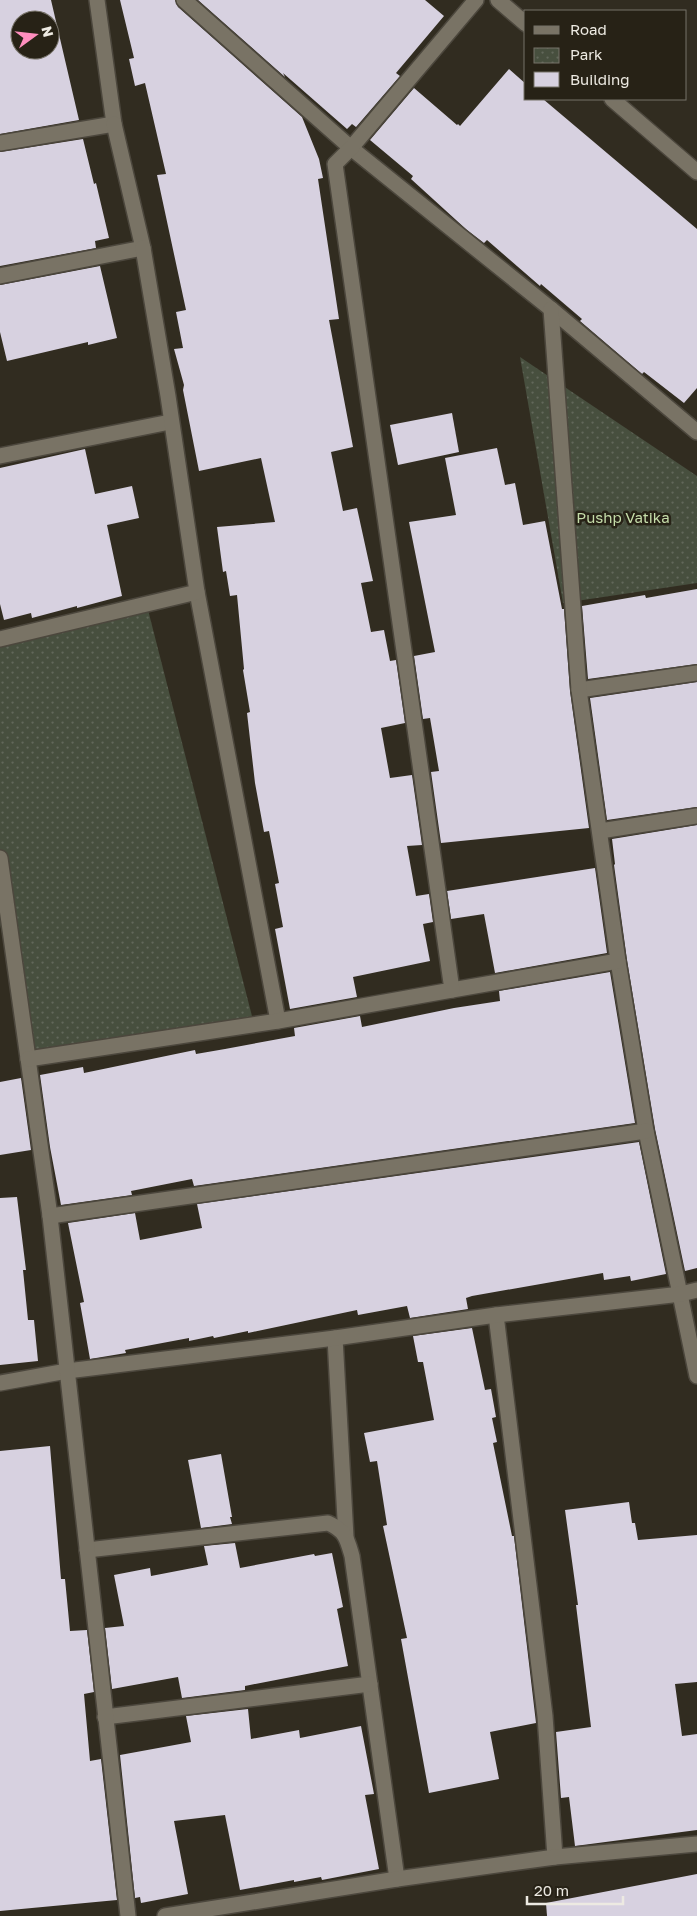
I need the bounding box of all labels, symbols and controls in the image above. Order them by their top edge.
north arrow [10,10,60,60]
legend [524,10,687,100]
text: Road [570,20,607,38]
text: N [38,24,58,39]
text: Park [570,45,603,63]
text: Building [570,70,630,88]
park label: Pushp Vatika [576,508,670,526]
scale bar [527,1874,623,1906]
text: 20 m [534,1881,569,1899]

